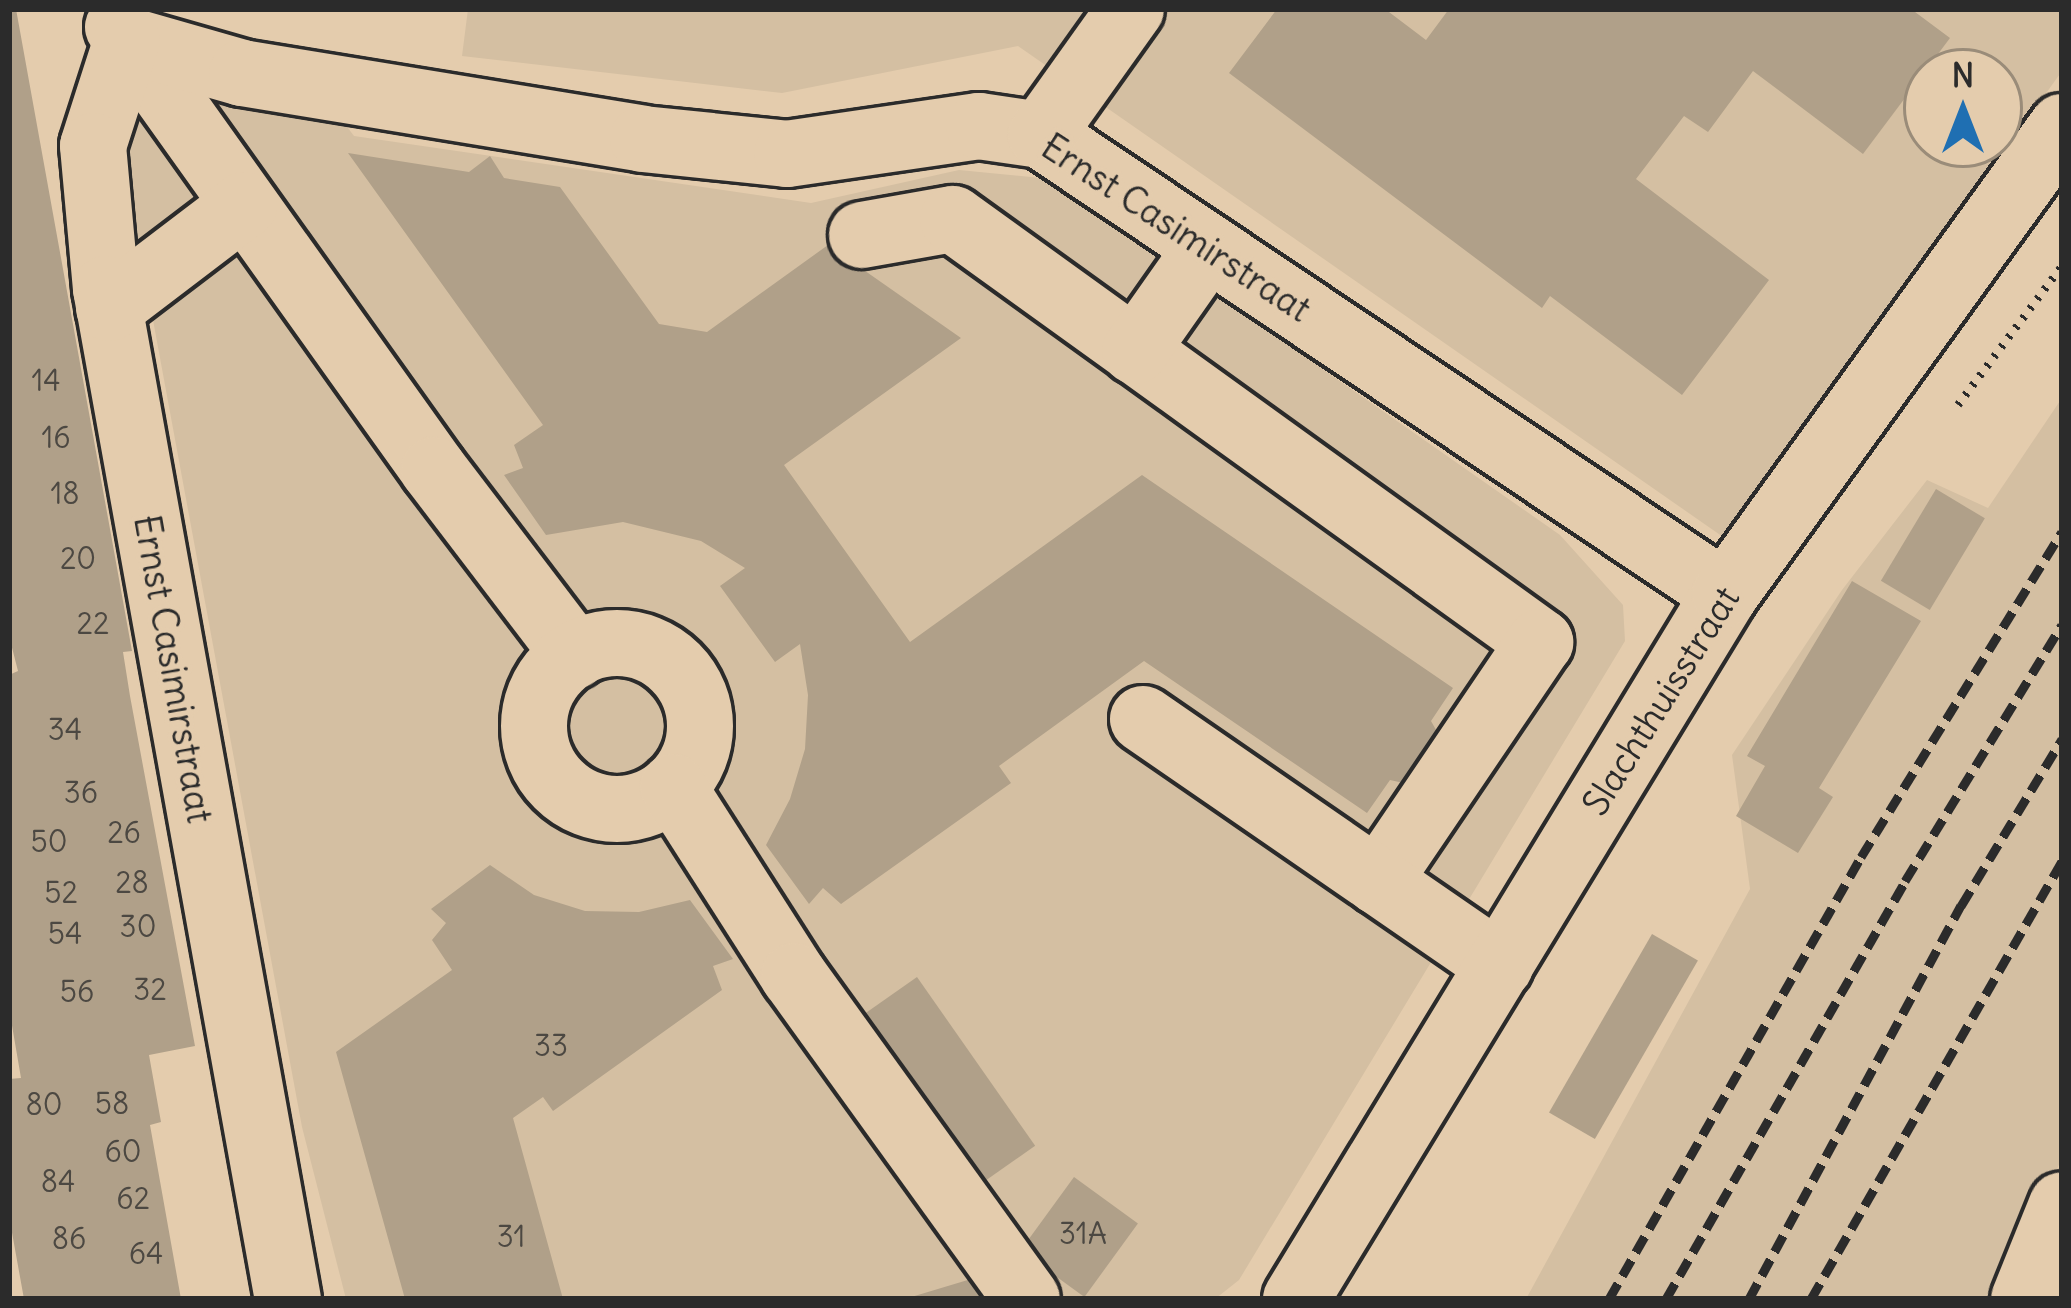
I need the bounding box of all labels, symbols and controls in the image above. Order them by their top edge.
north arrow [1903,48,2023,168]
text: N [1952,54,1974,96]
street label: Ernst Casimirstraat [1033,125,1319,331]
house number: 14 [31,362,61,398]
house number: 16 [41,419,71,455]
house number: 18 [50,475,80,511]
street label: Ernst Casimirstraat [125,512,221,826]
house number: 20 [60,540,96,576]
street label: Slachthuisstraat [1573,579,1749,823]
house number: 22 [77,605,109,641]
house number: 34 [48,711,82,747]
house number: 36 [64,774,98,810]
house number: 26 [107,814,141,850]
house number: 50 [31,823,67,859]
house number: 28 [115,864,149,900]
house number: 52 [44,874,78,910]
house number: 30 [120,908,156,944]
house number: 54 [48,915,82,951]
house number: 32 [133,971,167,1007]
house number: 56 [60,973,94,1009]
house number: 33 [534,1027,568,1063]
house number: 58 [95,1085,129,1121]
house number: 80 [25,1086,63,1122]
house number: 60 [104,1133,142,1169]
house number: 84 [41,1163,75,1199]
house number: 62 [116,1180,150,1216]
house number: 31A [1059,1215,1107,1251]
house number: 31 [497,1218,525,1254]
house number: 86 [52,1220,86,1256]
house number: 64 [129,1235,163,1271]

